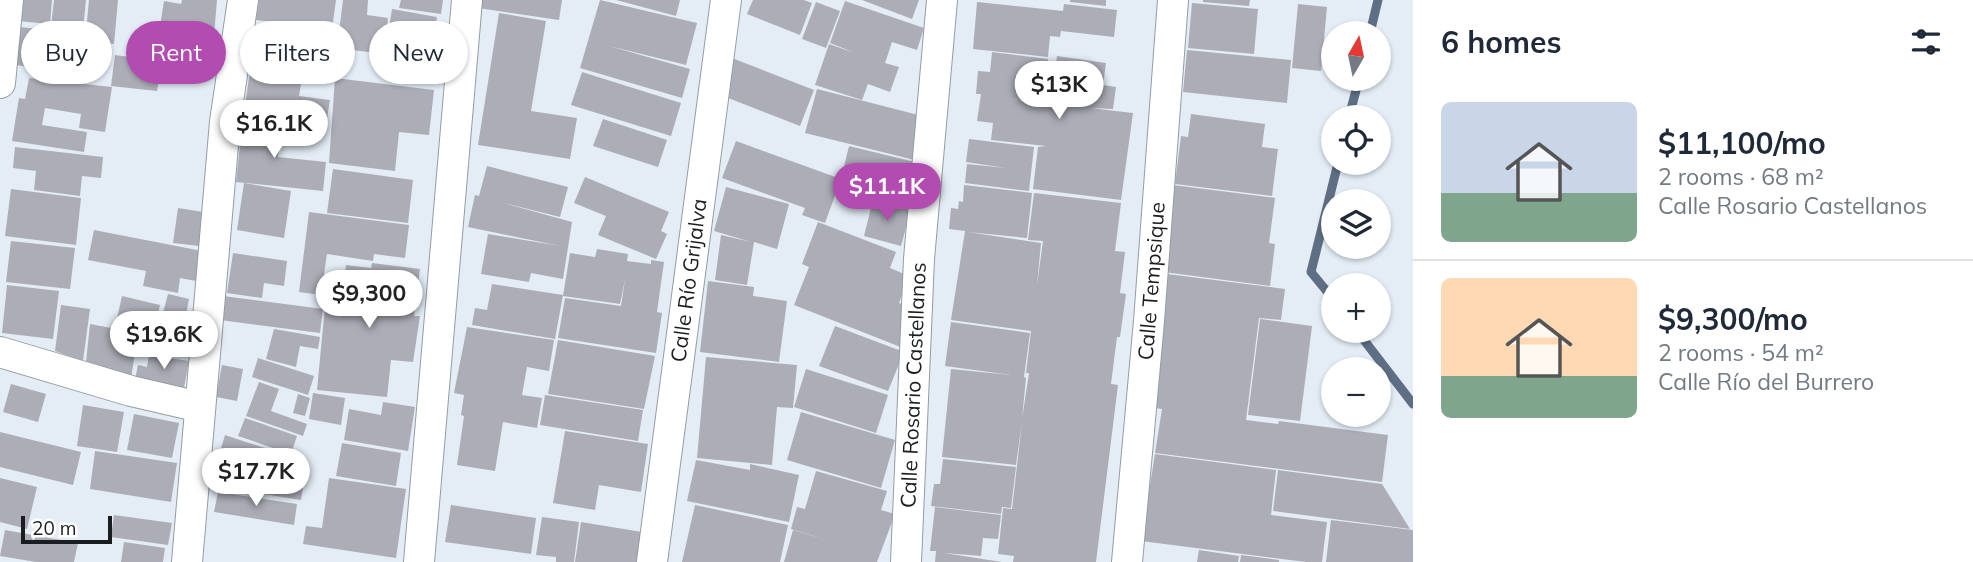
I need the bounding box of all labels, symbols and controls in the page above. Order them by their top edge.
chip: Buy [21,21,112,84]
chip: Rent [126,21,226,84]
chip: Filters [240,21,355,84]
chip: New [369,21,468,84]
north arrow [1321,21,1391,91]
map controls [1321,21,1391,427]
text: 6 homes [1441,23,1562,61]
icon: filters [1907,23,1945,61]
pin: $13K [1018,61,1100,121]
text: $13K [1031,69,1087,98]
pin: $16.1K [217,100,331,160]
button: locate [1321,105,1391,175]
text: $16.1K [236,108,312,137]
text: $11,100/mo [1658,124,1826,162]
icon: home [1497,130,1581,214]
text: 2 rooms · 68 m² [1658,162,1824,191]
pin: $11.1K [830,164,944,223]
text: $11.1K [849,171,925,200]
button: layers [1321,189,1391,259]
text: Calle Rosario Castellanos [1658,191,1927,220]
street label: Calle Río Grijalva [664,197,712,364]
street label: Calle Tempsique [1131,201,1170,361]
street label: Calle Rosario Castellanos [894,262,931,509]
pin: $9,300 [312,270,426,330]
button: + [1321,273,1391,343]
text: $9,300 [332,278,406,307]
text: $9,300/mo [1658,300,1808,338]
icon: home [1497,306,1581,390]
pin: $19.6K [107,312,221,371]
text: $19.6K [126,319,202,348]
text: 2 rooms · 54 m² [1658,338,1824,367]
button: − [1321,357,1391,427]
text: Calle Río del Burrero [1658,367,1874,396]
pin: $17.7K [199,448,313,508]
text: $17.7K [218,456,294,485]
scale bar [21,513,112,545]
text: 20 m [32,516,76,540]

